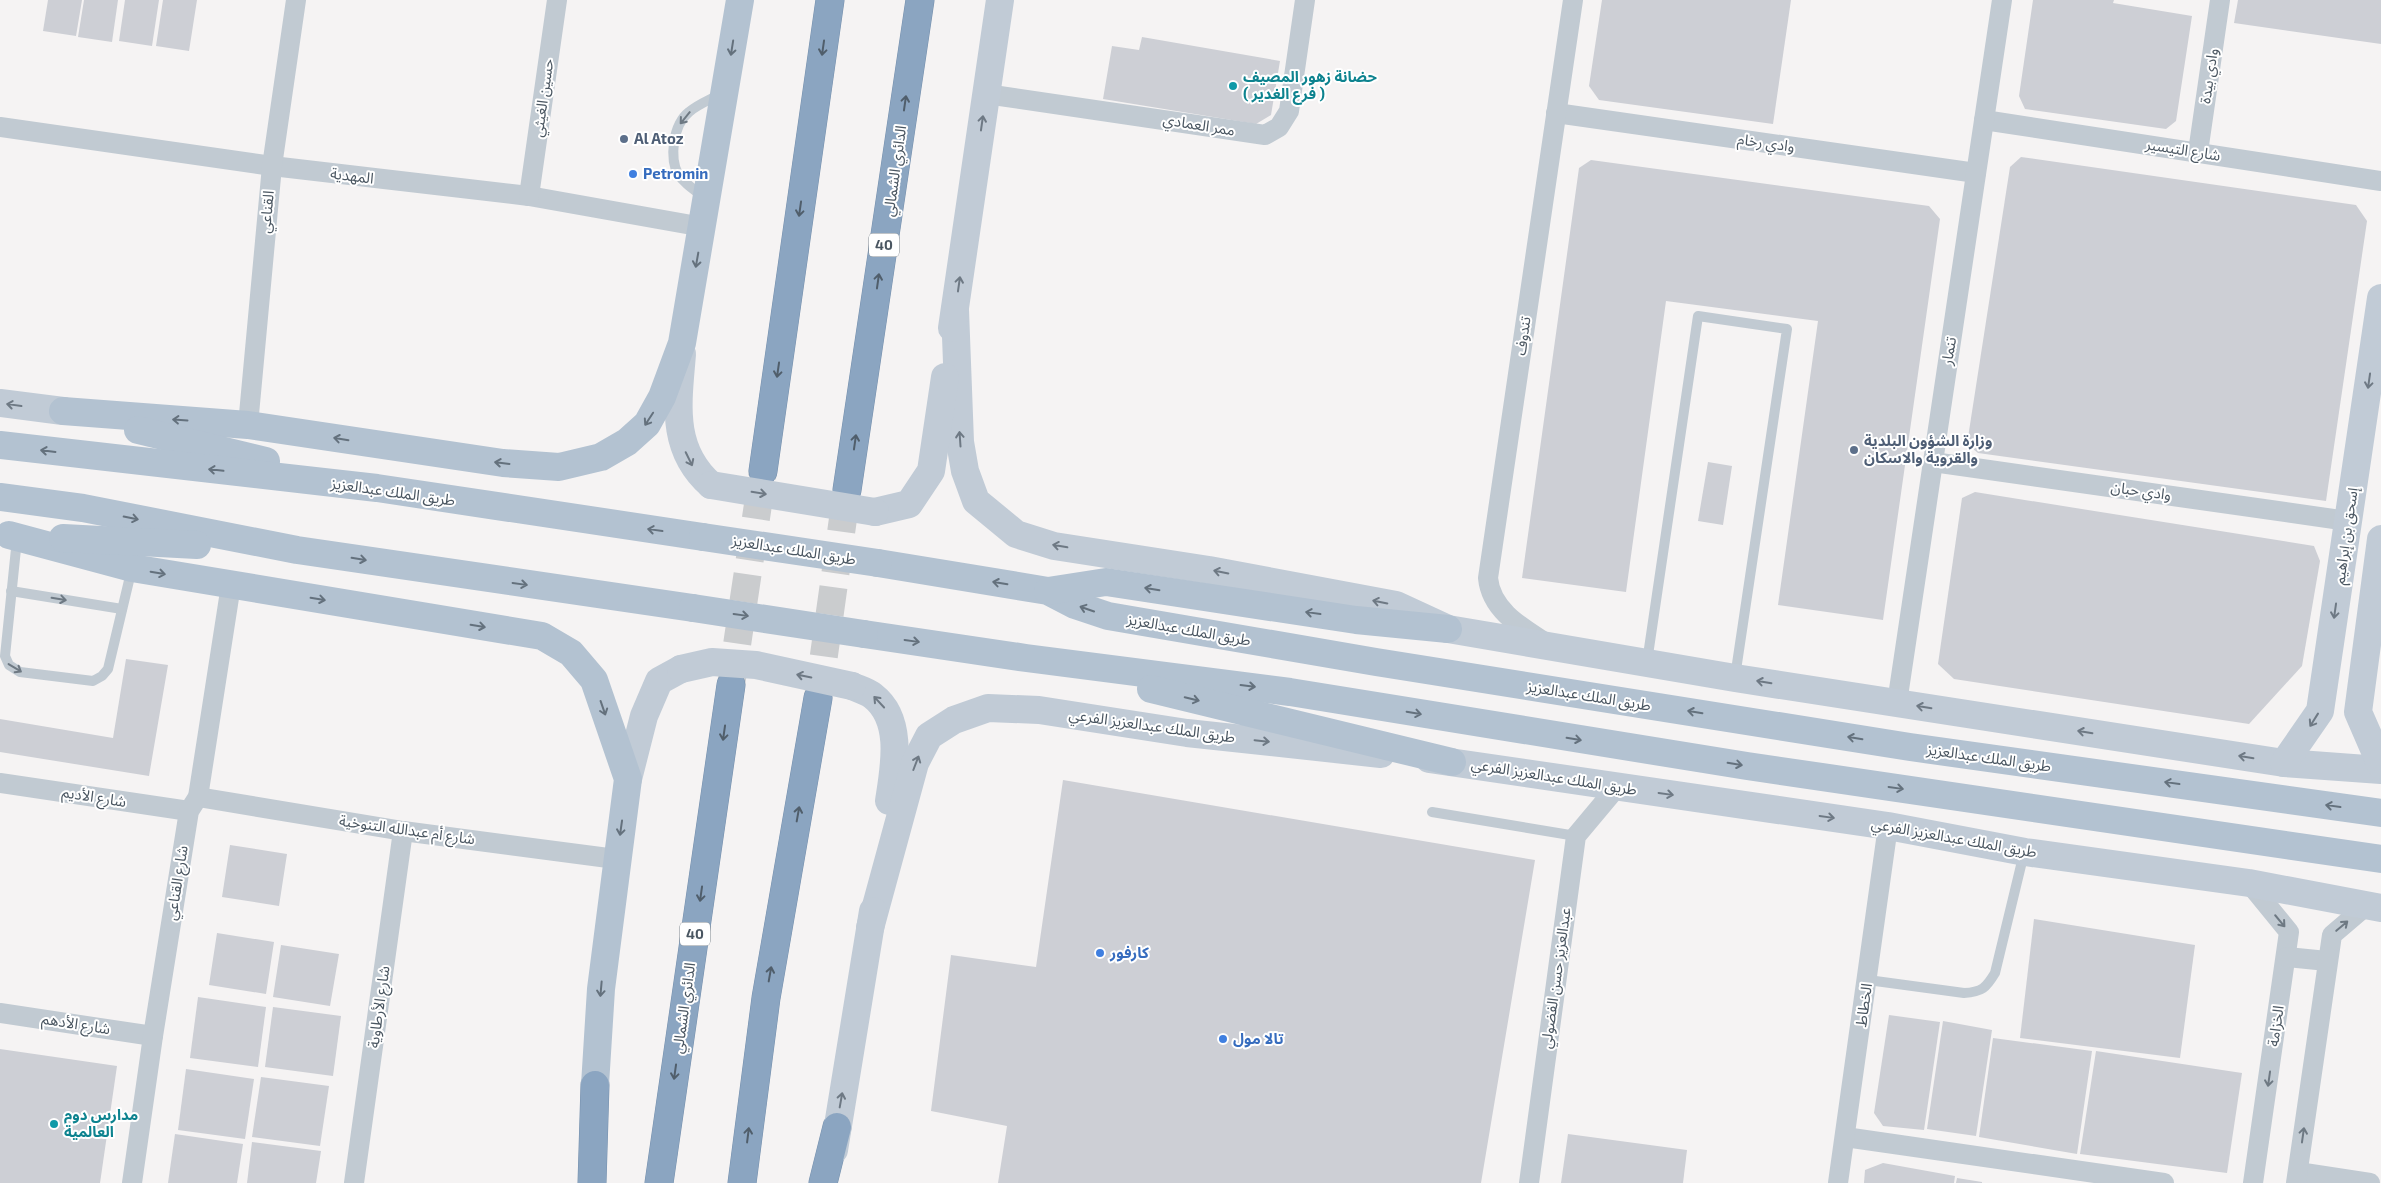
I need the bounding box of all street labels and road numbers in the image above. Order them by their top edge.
street label: وادي بيدة [2195,47,2224,105]
street label: حسين الغيثي [528,57,560,139]
street label: ممر العمادي [1161,109,1236,142]
street label: الدائري الشمالي [879,124,913,218]
street label: وادي رخام [1736,129,1796,158]
street label: شارع التيسير [2143,134,2222,168]
street label: المهدية [329,163,375,188]
street label: القناعي [255,190,280,234]
road number: 40 [869,234,899,256]
street label: تندوف [1510,315,1535,357]
street label: تنمار [1937,336,1960,367]
street label: طريق الملك عبدالعزيز [329,473,456,511]
street label: وادي حبان [2109,477,2172,507]
street label: إسحق بن إبراهيم [2329,485,2364,586]
street label: طريق الملك عبدالعزيز [730,530,857,570]
street label: طريق الملك عبدالعزيز [1125,609,1252,651]
street label: طريق الملك عبدالعزيز [1525,676,1652,716]
street label: طريق الملك عبدالعزيز الفرعي [1067,704,1236,749]
street label: طريق الملك عبدالعزيز [1925,739,2052,777]
street label: طريق الملك عبدالعزيز الفرعي [1469,754,1638,801]
street label: شارع الأديم [60,782,128,814]
street label: شارع أم عبدالله التنوخية [337,811,476,851]
street label: طريق الملك عبدالعزيز الفرعي [1869,814,2038,864]
street label: شارع القناعي [161,844,195,922]
street label: عبدالعزيز حسن الفضولي [1536,906,1577,1050]
road number: 40 [680,922,710,946]
street label: الدائري الشمالي [668,961,702,1055]
street label: شارع الأرطاوية [363,964,397,1050]
street label: الخطاط [1851,982,1875,1028]
street label: الخزامة [2263,1004,2288,1048]
street label: شارع الأدهم [40,1009,112,1041]

